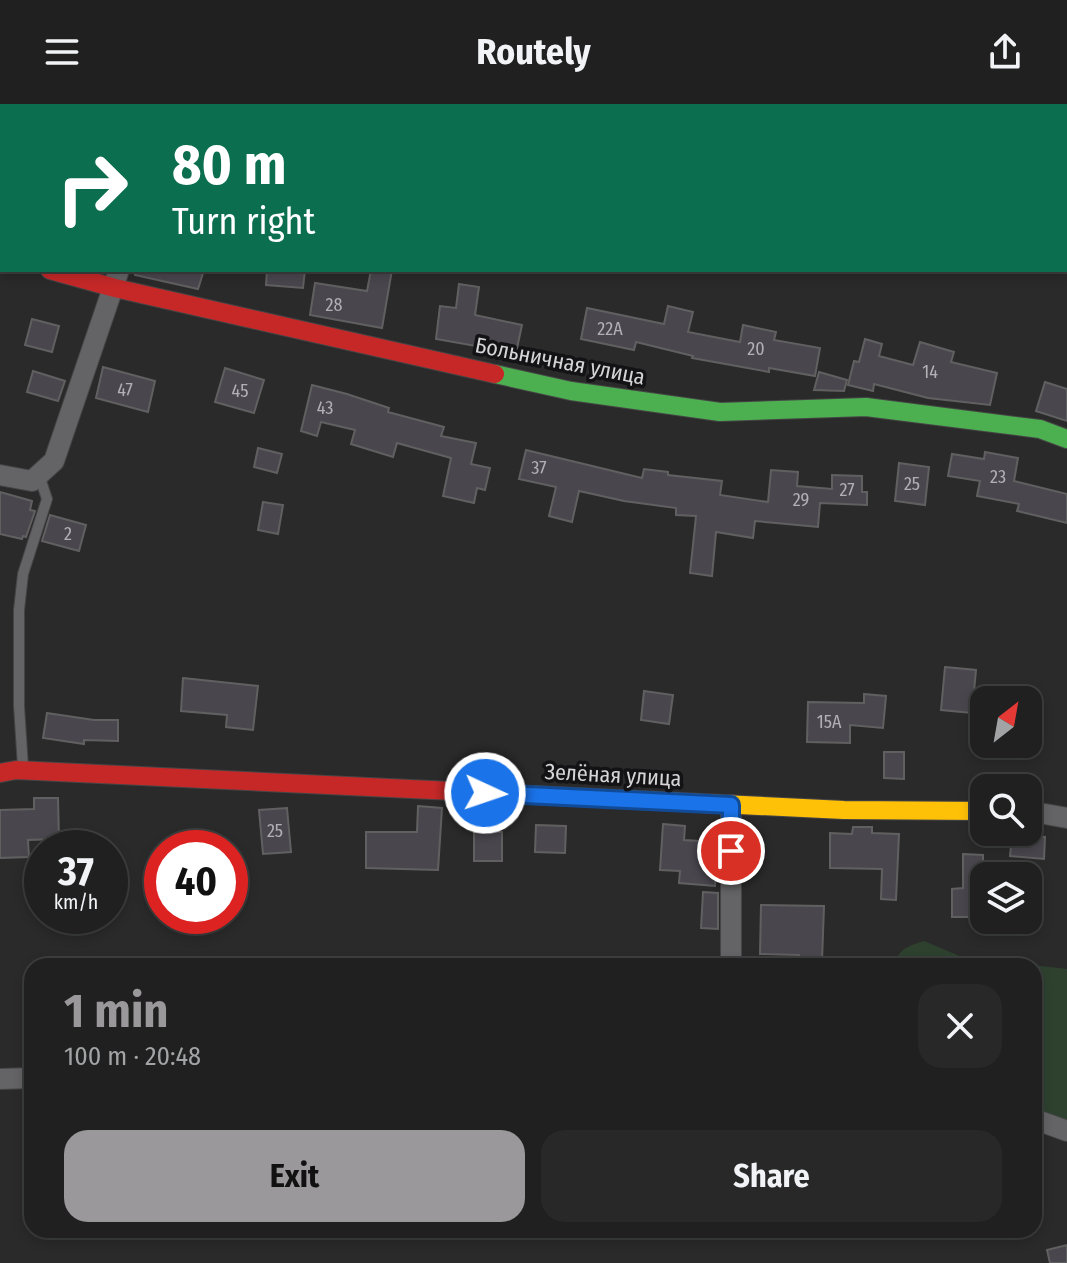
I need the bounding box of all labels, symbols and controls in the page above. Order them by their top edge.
icon: menu [40,30,84,74]
text: Routely [476,30,591,74]
icon: share [983,30,1027,74]
text: 80 m [172,132,287,199]
icon: right [40,136,144,240]
text: Turn right [172,200,315,244]
house number: 28 [326,294,342,316]
house number: 22А [597,318,623,340]
street label: Больничная улица [473,331,647,391]
house number: 20 [747,338,765,360]
house number: 14 [922,361,938,383]
house number: 47 [117,379,133,401]
house number: 45 [232,380,248,402]
house number: 43 [317,397,333,419]
house number: 37 [531,457,547,479]
house number: 23 [990,466,1006,488]
house number: 25 [904,473,920,495]
house number: 27 [839,479,855,501]
house number: 29 [793,489,809,511]
house number: 2 [64,523,72,545]
north arrow [970,686,1042,758]
map controls [970,686,1042,934]
house number: 15А [817,711,842,733]
position arrow [443,751,527,835]
street label: Зелёная улица [544,758,682,792]
button: search [970,774,1042,846]
pin [697,817,765,885]
house number: 25 [267,820,283,842]
icon: arrive [709,829,753,873]
speed limit sign: 40 [144,830,248,934]
text: 37 [58,848,94,896]
button: layers [970,862,1042,934]
text: km/h [54,890,98,914]
text: 1 min [64,982,169,1040]
button: close [918,984,1002,1068]
text: 100 m · 20:48 [64,1041,201,1072]
button: Exit [64,1130,525,1222]
button: Share [541,1130,1002,1222]

